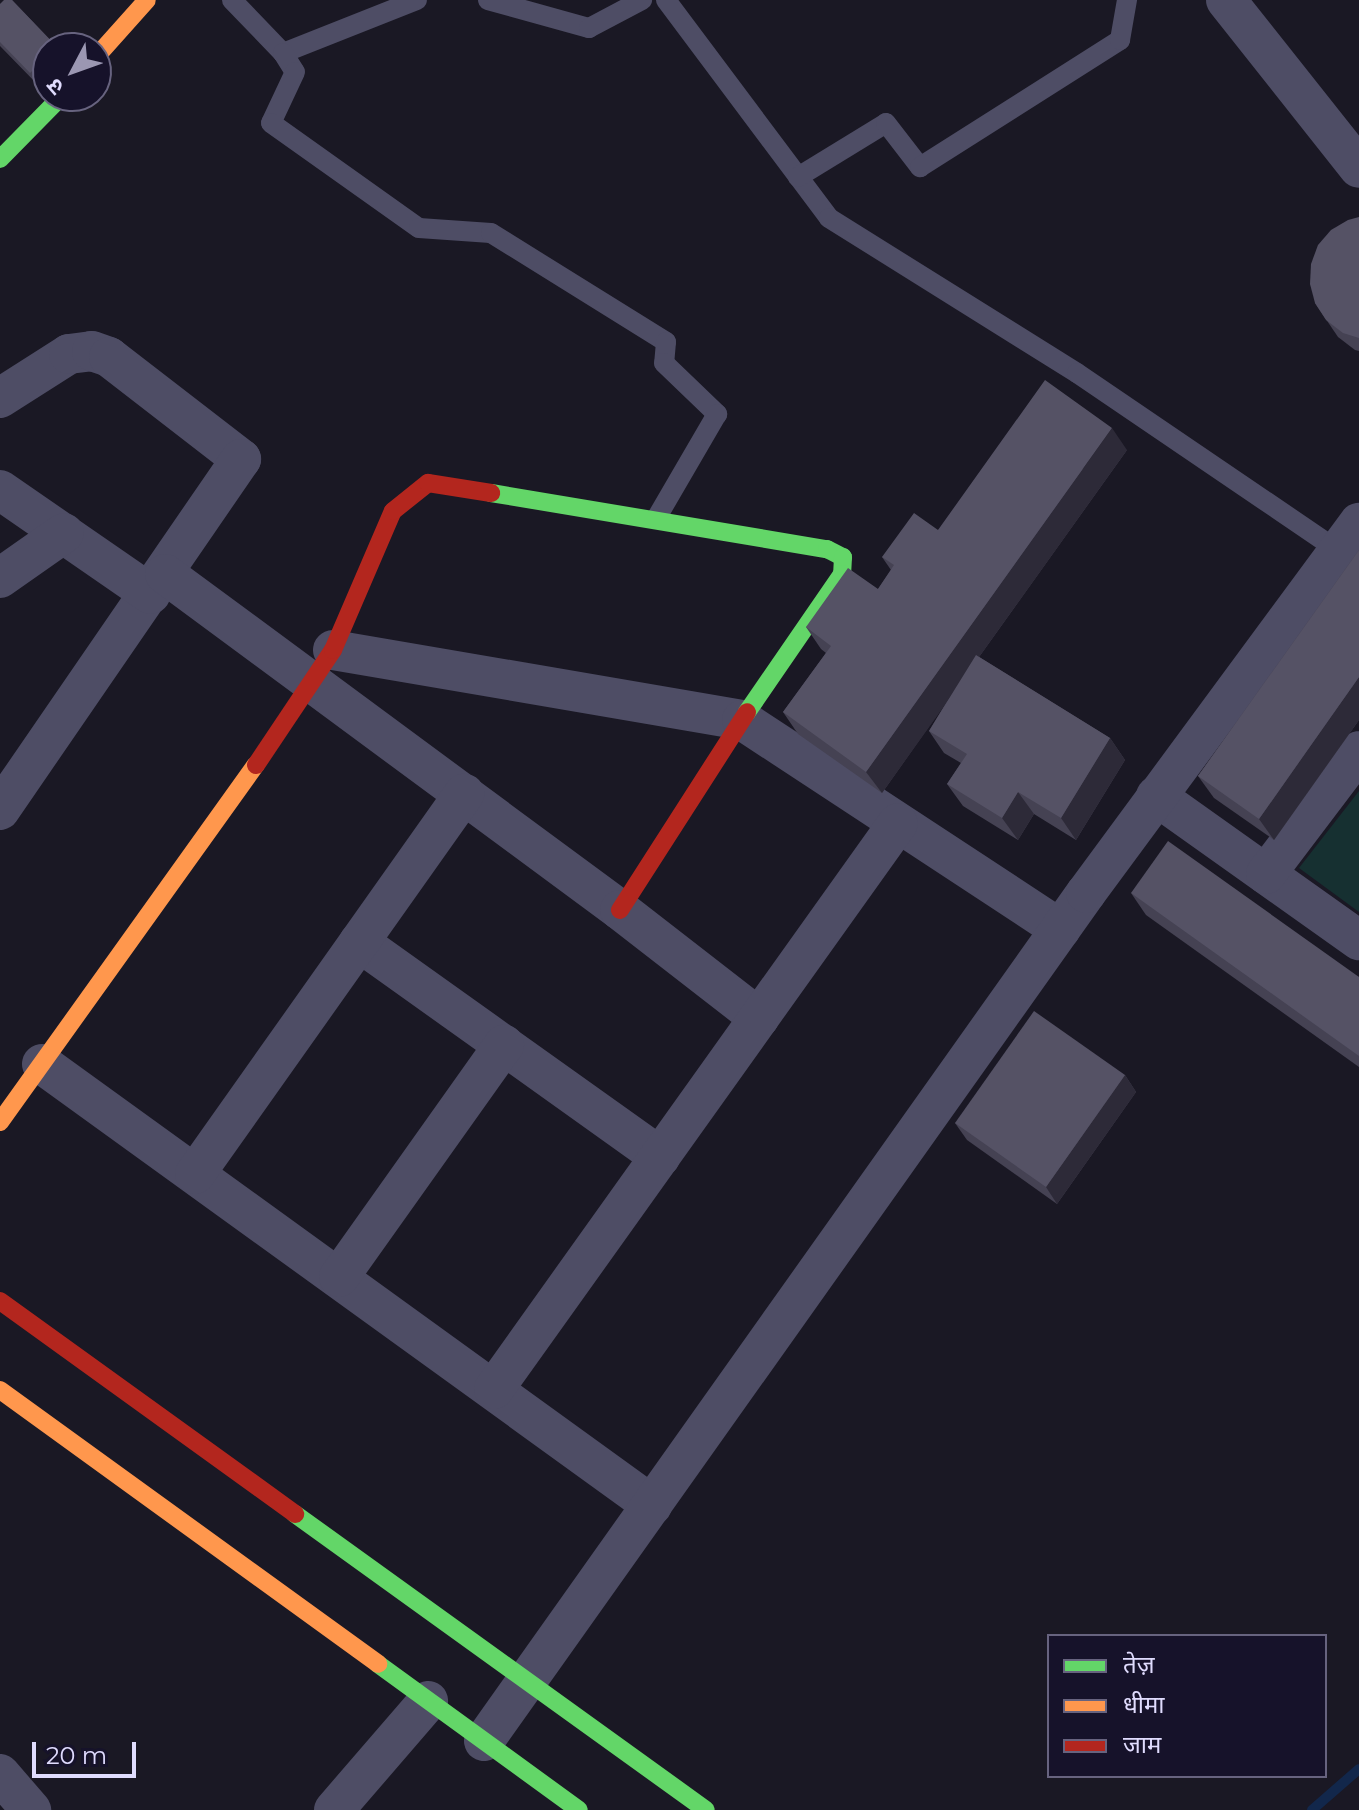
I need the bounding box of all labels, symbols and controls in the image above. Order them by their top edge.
north arrow [32,32,112,112]
text: उ [41,73,69,100]
legend [1047,1634,1327,1778]
text: तेज़ [1123,1650,1155,1679]
text: धीमा [1123,1690,1165,1719]
scale bar [36,1726,140,1776]
text: जाम [1123,1730,1161,1759]
text: 20 m [46,1741,107,1770]

